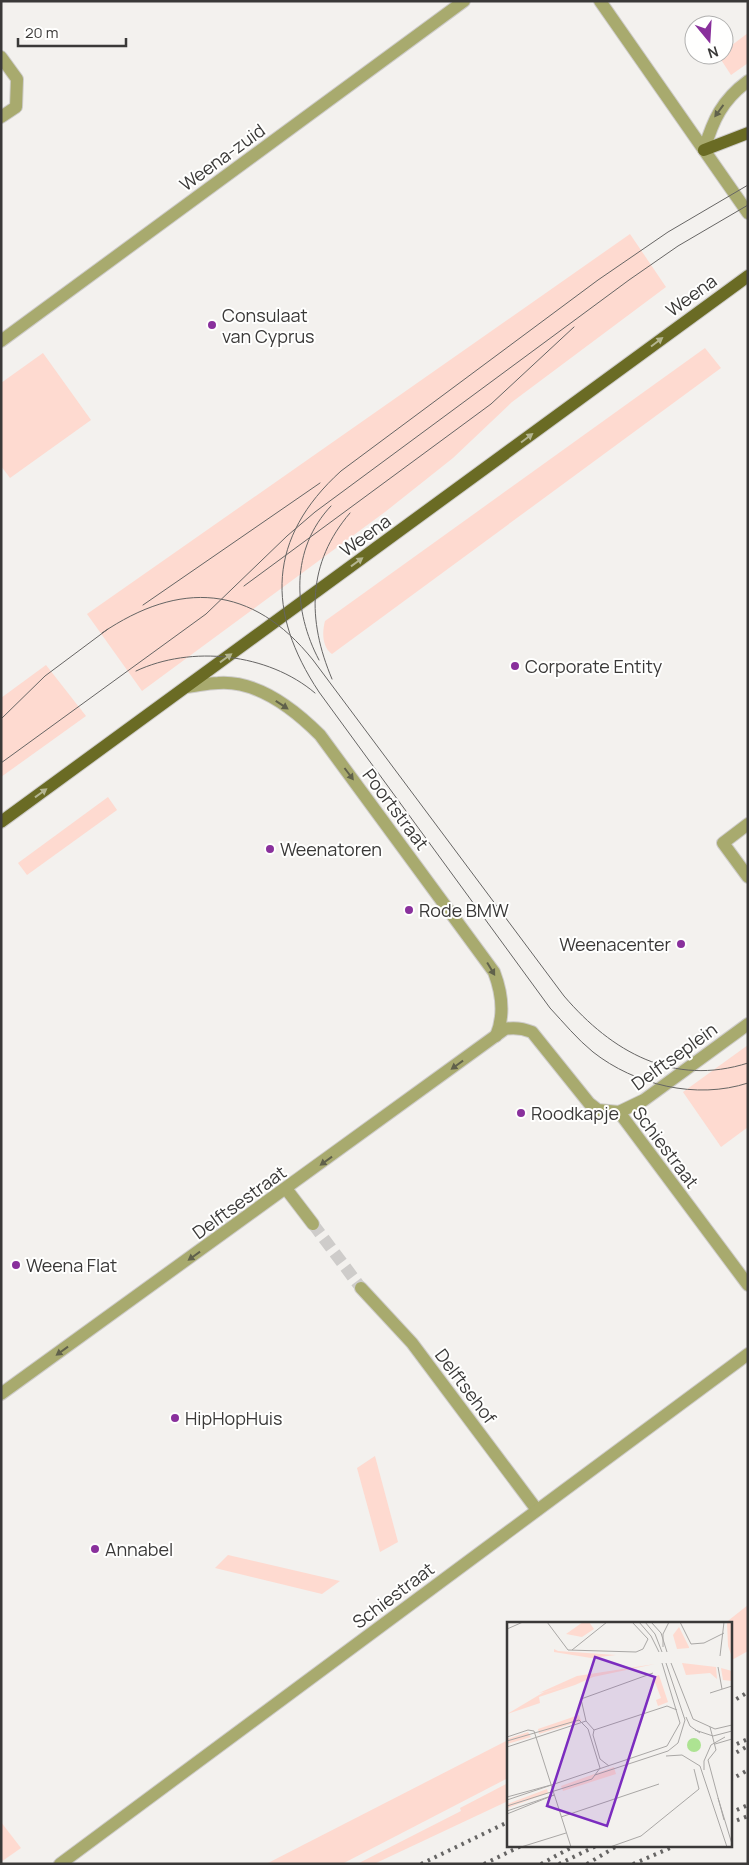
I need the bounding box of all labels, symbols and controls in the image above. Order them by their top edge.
scale bar [18,15,125,47]
north arrow [684,15,734,65]
text: 20 m [25,22,58,43]
text: N [705,42,721,63]
one-way arrow [714,104,725,117]
street label: Weena-zuid [175,118,269,196]
street label: Weena [661,268,721,322]
place label: Consulaat van Cyprus [222,303,315,348]
marker: Consulaat van Cyprus [206,319,218,331]
one-way arrow [650,336,663,347]
one-way arrow [520,433,533,444]
street label: Weena [335,508,395,562]
one-way arrow [350,557,364,567]
one-way arrow [219,653,232,664]
place label: Corporate Entity [525,654,663,678]
marker: Corporate Entity [509,660,521,672]
one-way arrow [276,700,289,709]
street label: Poortstraat [358,764,434,854]
one-way arrow [343,767,354,780]
one-way arrow [34,788,48,798]
place label: Weenatoren [280,837,382,861]
marker: Weenatoren [264,843,276,855]
place label: Rode BMW [419,898,509,922]
marker: Rode BMW [403,904,415,916]
place label: Weenacenter [559,932,672,956]
marker: Weenacenter [675,938,687,950]
one-way arrow [487,962,496,975]
street label: Delftseplein [626,1017,722,1095]
one-way arrow [450,1060,463,1070]
place label: Roodkapje [531,1101,619,1125]
street label: Schiestraat [627,1101,705,1193]
marker: Roodkapje [515,1107,527,1119]
one-way arrow [319,1156,332,1166]
street label: Delftsestraat [187,1160,291,1244]
one-way arrow [187,1251,201,1261]
place label: Weena Flat [26,1253,117,1277]
marker: Weena Flat [10,1259,22,1271]
street label: Delftsehof [430,1344,502,1429]
one-way arrow [55,1346,69,1356]
place label: HipHopHuis [185,1406,282,1430]
marker: HipHopHuis [169,1412,181,1424]
place label: Annabel [105,1537,173,1561]
marker: Annabel [89,1543,101,1555]
street label: Schiestraat [347,1556,439,1634]
inset map [507,1622,732,1848]

